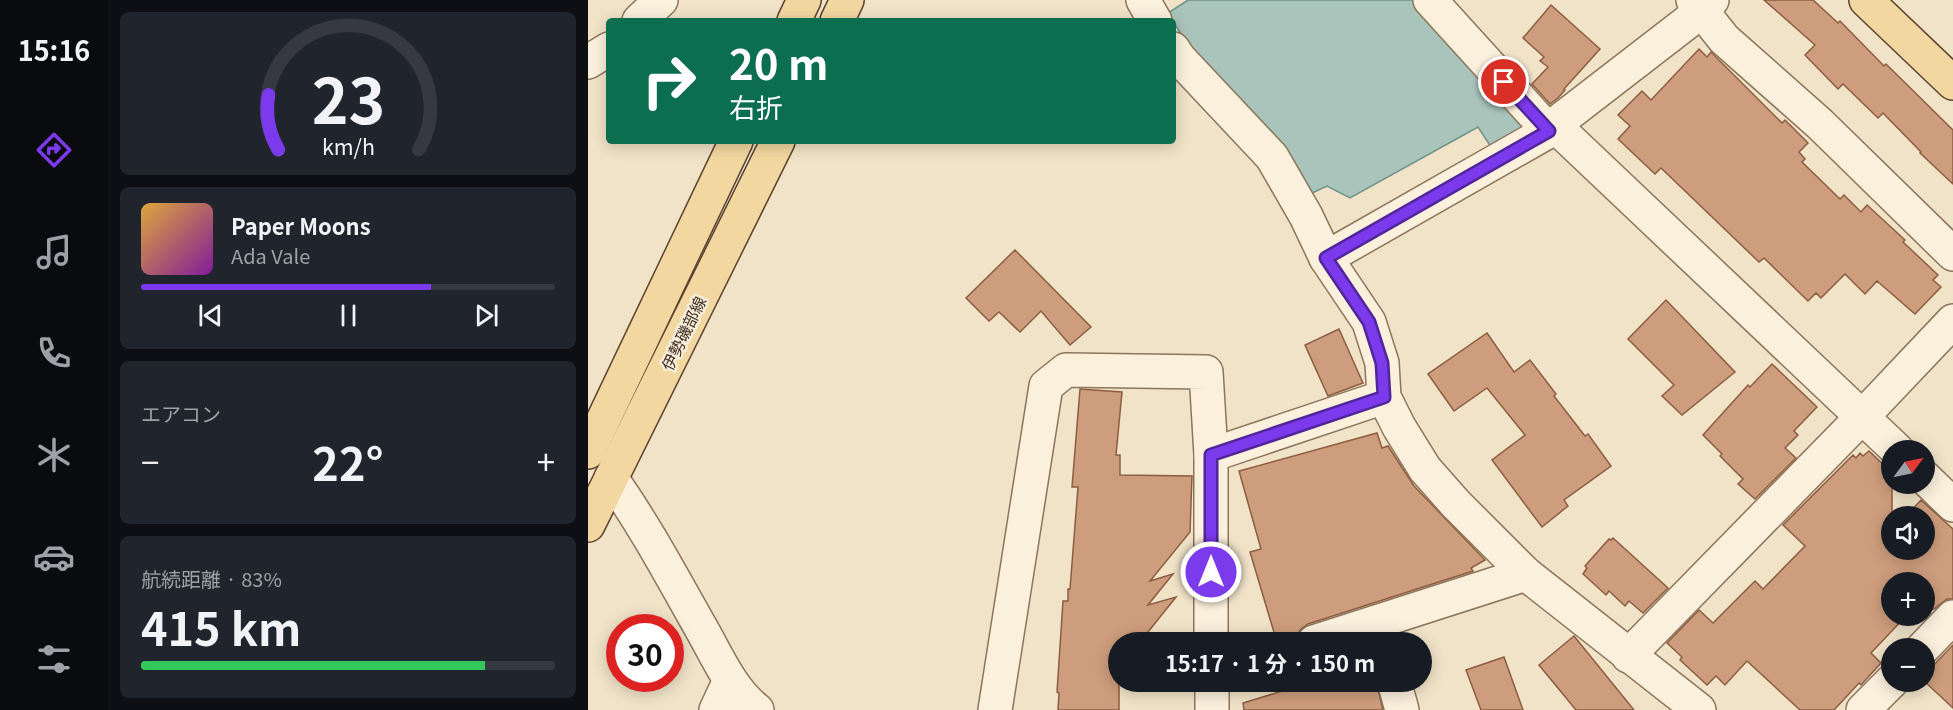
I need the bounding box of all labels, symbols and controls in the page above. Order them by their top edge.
text: 15:16 [18,30,90,69]
text: 20 m [729,31,829,92]
icon: right [630,42,708,120]
text: 23 [311,52,385,142]
pin [1478,56,1529,107]
icon: arrive [1487,65,1520,98]
text: 右折 [729,87,783,126]
icon: directions [33,129,75,171]
text: km/h [321,131,375,162]
text: Paper Moons [231,209,371,241]
icon: music [33,231,75,273]
text: Ada Vale [231,241,310,270]
street label: 伊勢磯部線 [655,292,711,374]
icon: previous [194,299,227,332]
icon: pause [332,299,365,332]
icon: next [470,299,503,332]
icon: phone [33,332,75,374]
text: エアコン [141,399,221,428]
text: 22° [312,429,384,494]
icon: climate [33,434,75,476]
text: − [141,437,159,485]
text: + [537,437,555,485]
north arrow [1881,440,1935,494]
map controls [1881,440,1935,692]
button: sound [1881,506,1935,560]
icon: car [33,536,75,578]
position arrow [1179,540,1243,604]
text: 航続距離 · 83% [141,564,282,593]
button: + [1881,572,1935,626]
text: 415 km [141,594,301,659]
speed limit sign: 30 [606,614,684,692]
icon: filters [33,638,75,680]
button: − [1881,638,1935,692]
text: 15:17 · 1 分 · 150 m [1165,646,1375,678]

